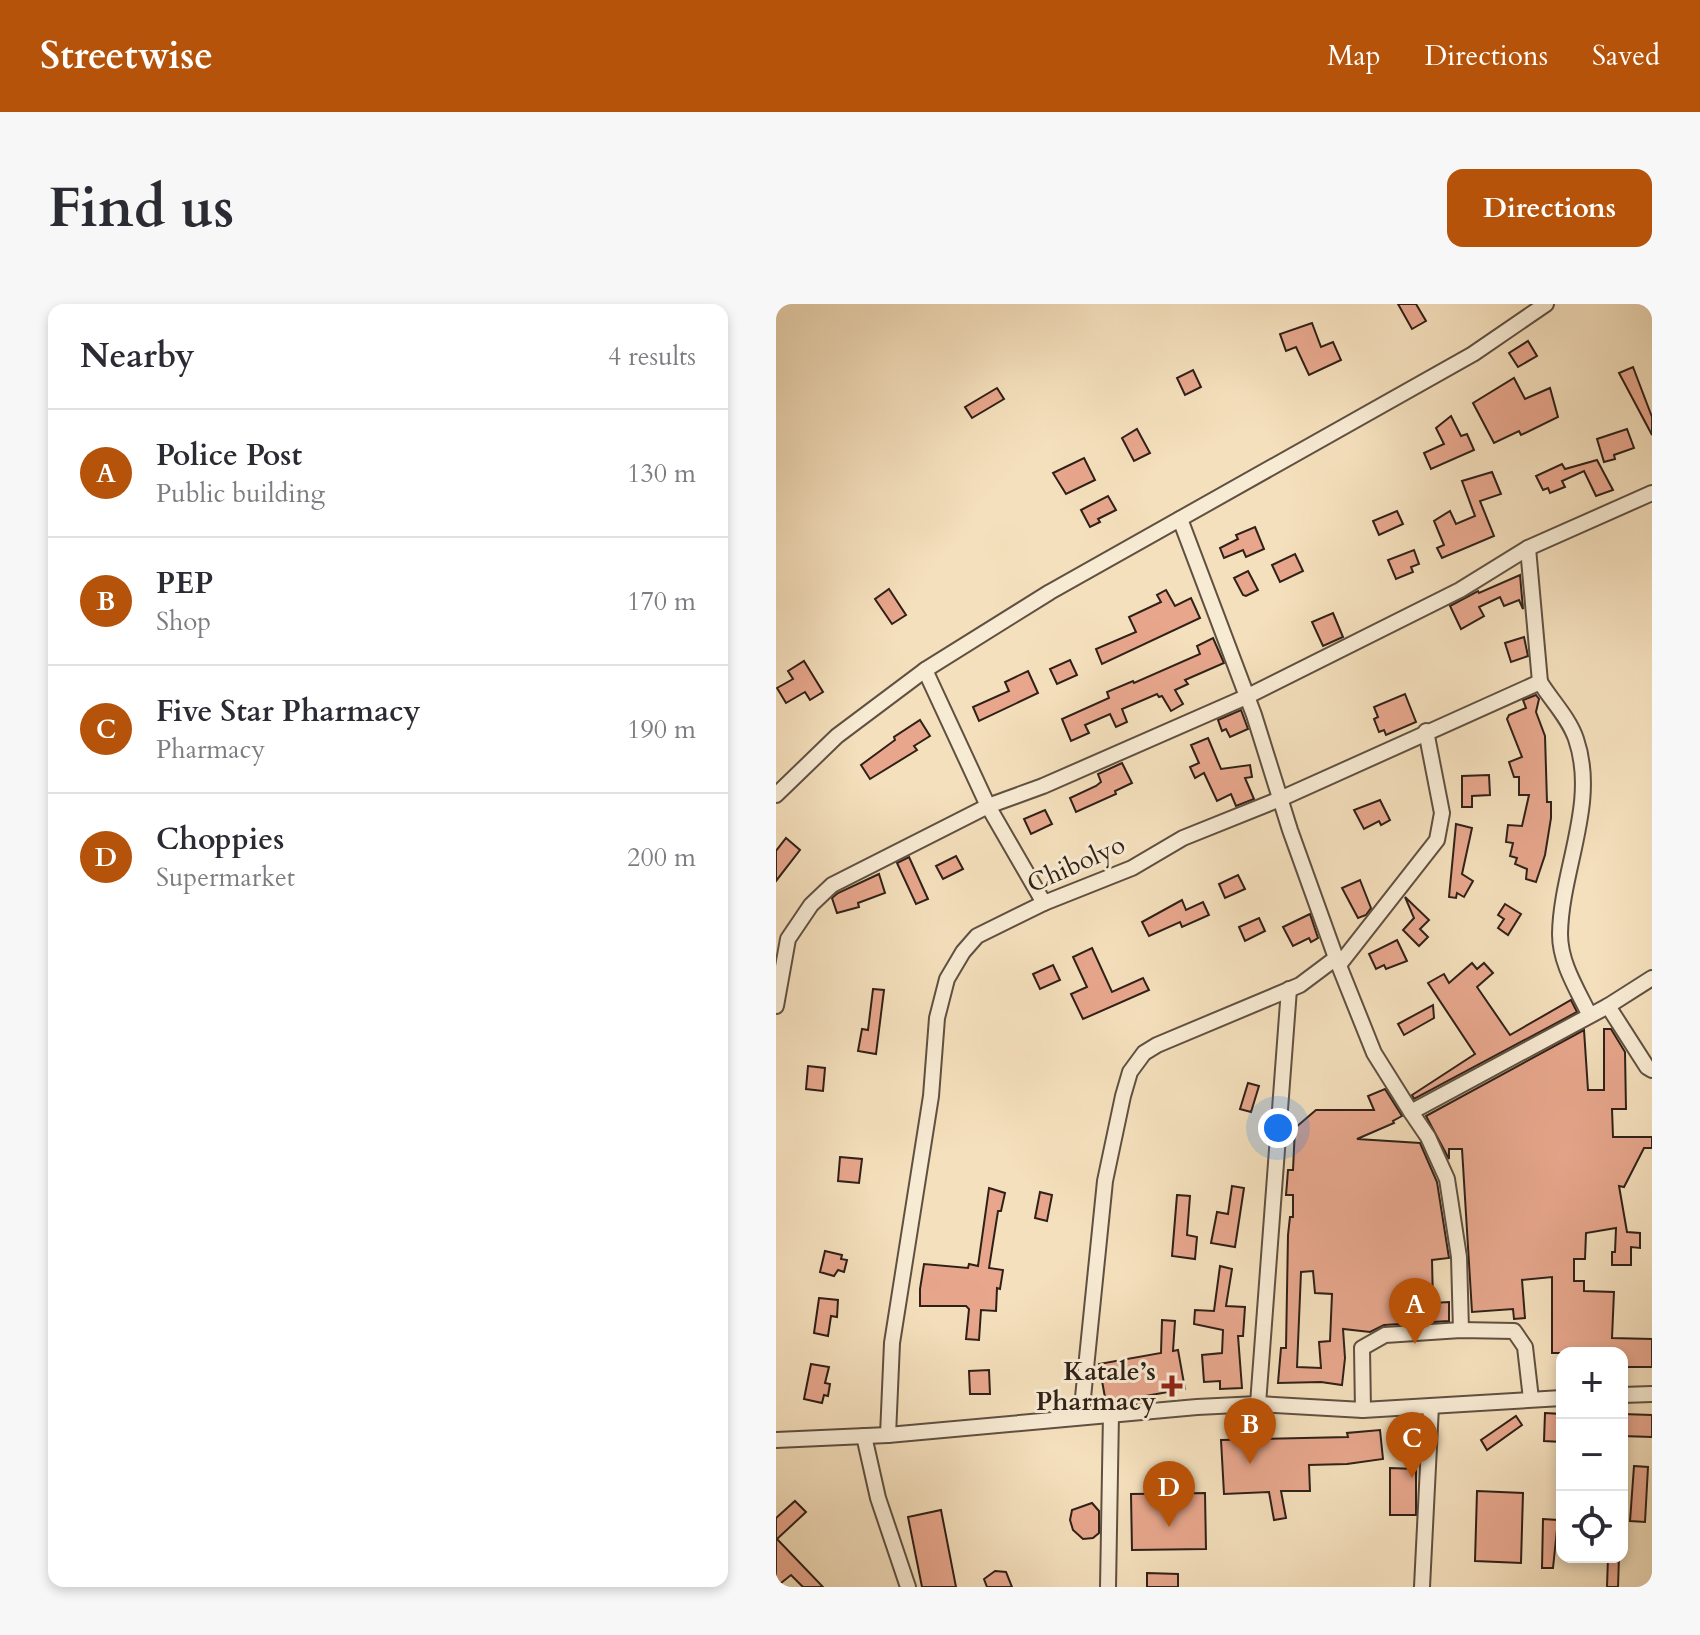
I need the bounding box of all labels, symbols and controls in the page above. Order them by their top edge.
text: Streetwise [40,30,213,82]
text: Map [1327,37,1381,75]
text: Directions [1425,37,1548,75]
text: Saved [1592,37,1660,75]
button: Directions [1447,169,1652,247]
text: Find us [48,171,234,246]
text: Nearby [80,333,195,379]
text: 4 results [608,339,696,374]
text: Police Post [156,435,302,476]
text: A [96,456,116,491]
text: 130 m [627,456,696,491]
text: Public building [156,476,325,511]
text: PEP [156,563,213,604]
text: B [97,584,115,619]
text: 170 m [627,584,696,619]
text: Shop [156,604,211,639]
text: Five Star Pharmacy [156,691,421,732]
text: C [96,712,116,747]
text: 190 m [627,712,696,747]
text: Pharmacy [156,732,265,767]
text: Choppies [156,819,284,860]
street label: Chibolyo [1021,827,1131,901]
text: D [95,840,117,875]
text: 200 m [627,840,696,875]
text: Supermarket [156,860,295,895]
your location [1258,1108,1298,1148]
pin: A [1389,1278,1441,1344]
map controls [1556,1347,1628,1563]
button: + [1556,1347,1628,1419]
place label: Katale’s Pharmacy [1036,1354,1156,1419]
marker: Katale’s Pharmacy [1163,1377,1181,1395]
pin: B [1224,1398,1276,1464]
pin: C [1386,1412,1438,1478]
button: − [1556,1419,1628,1491]
pin: D [1143,1461,1195,1527]
button: locate [1556,1491,1628,1563]

